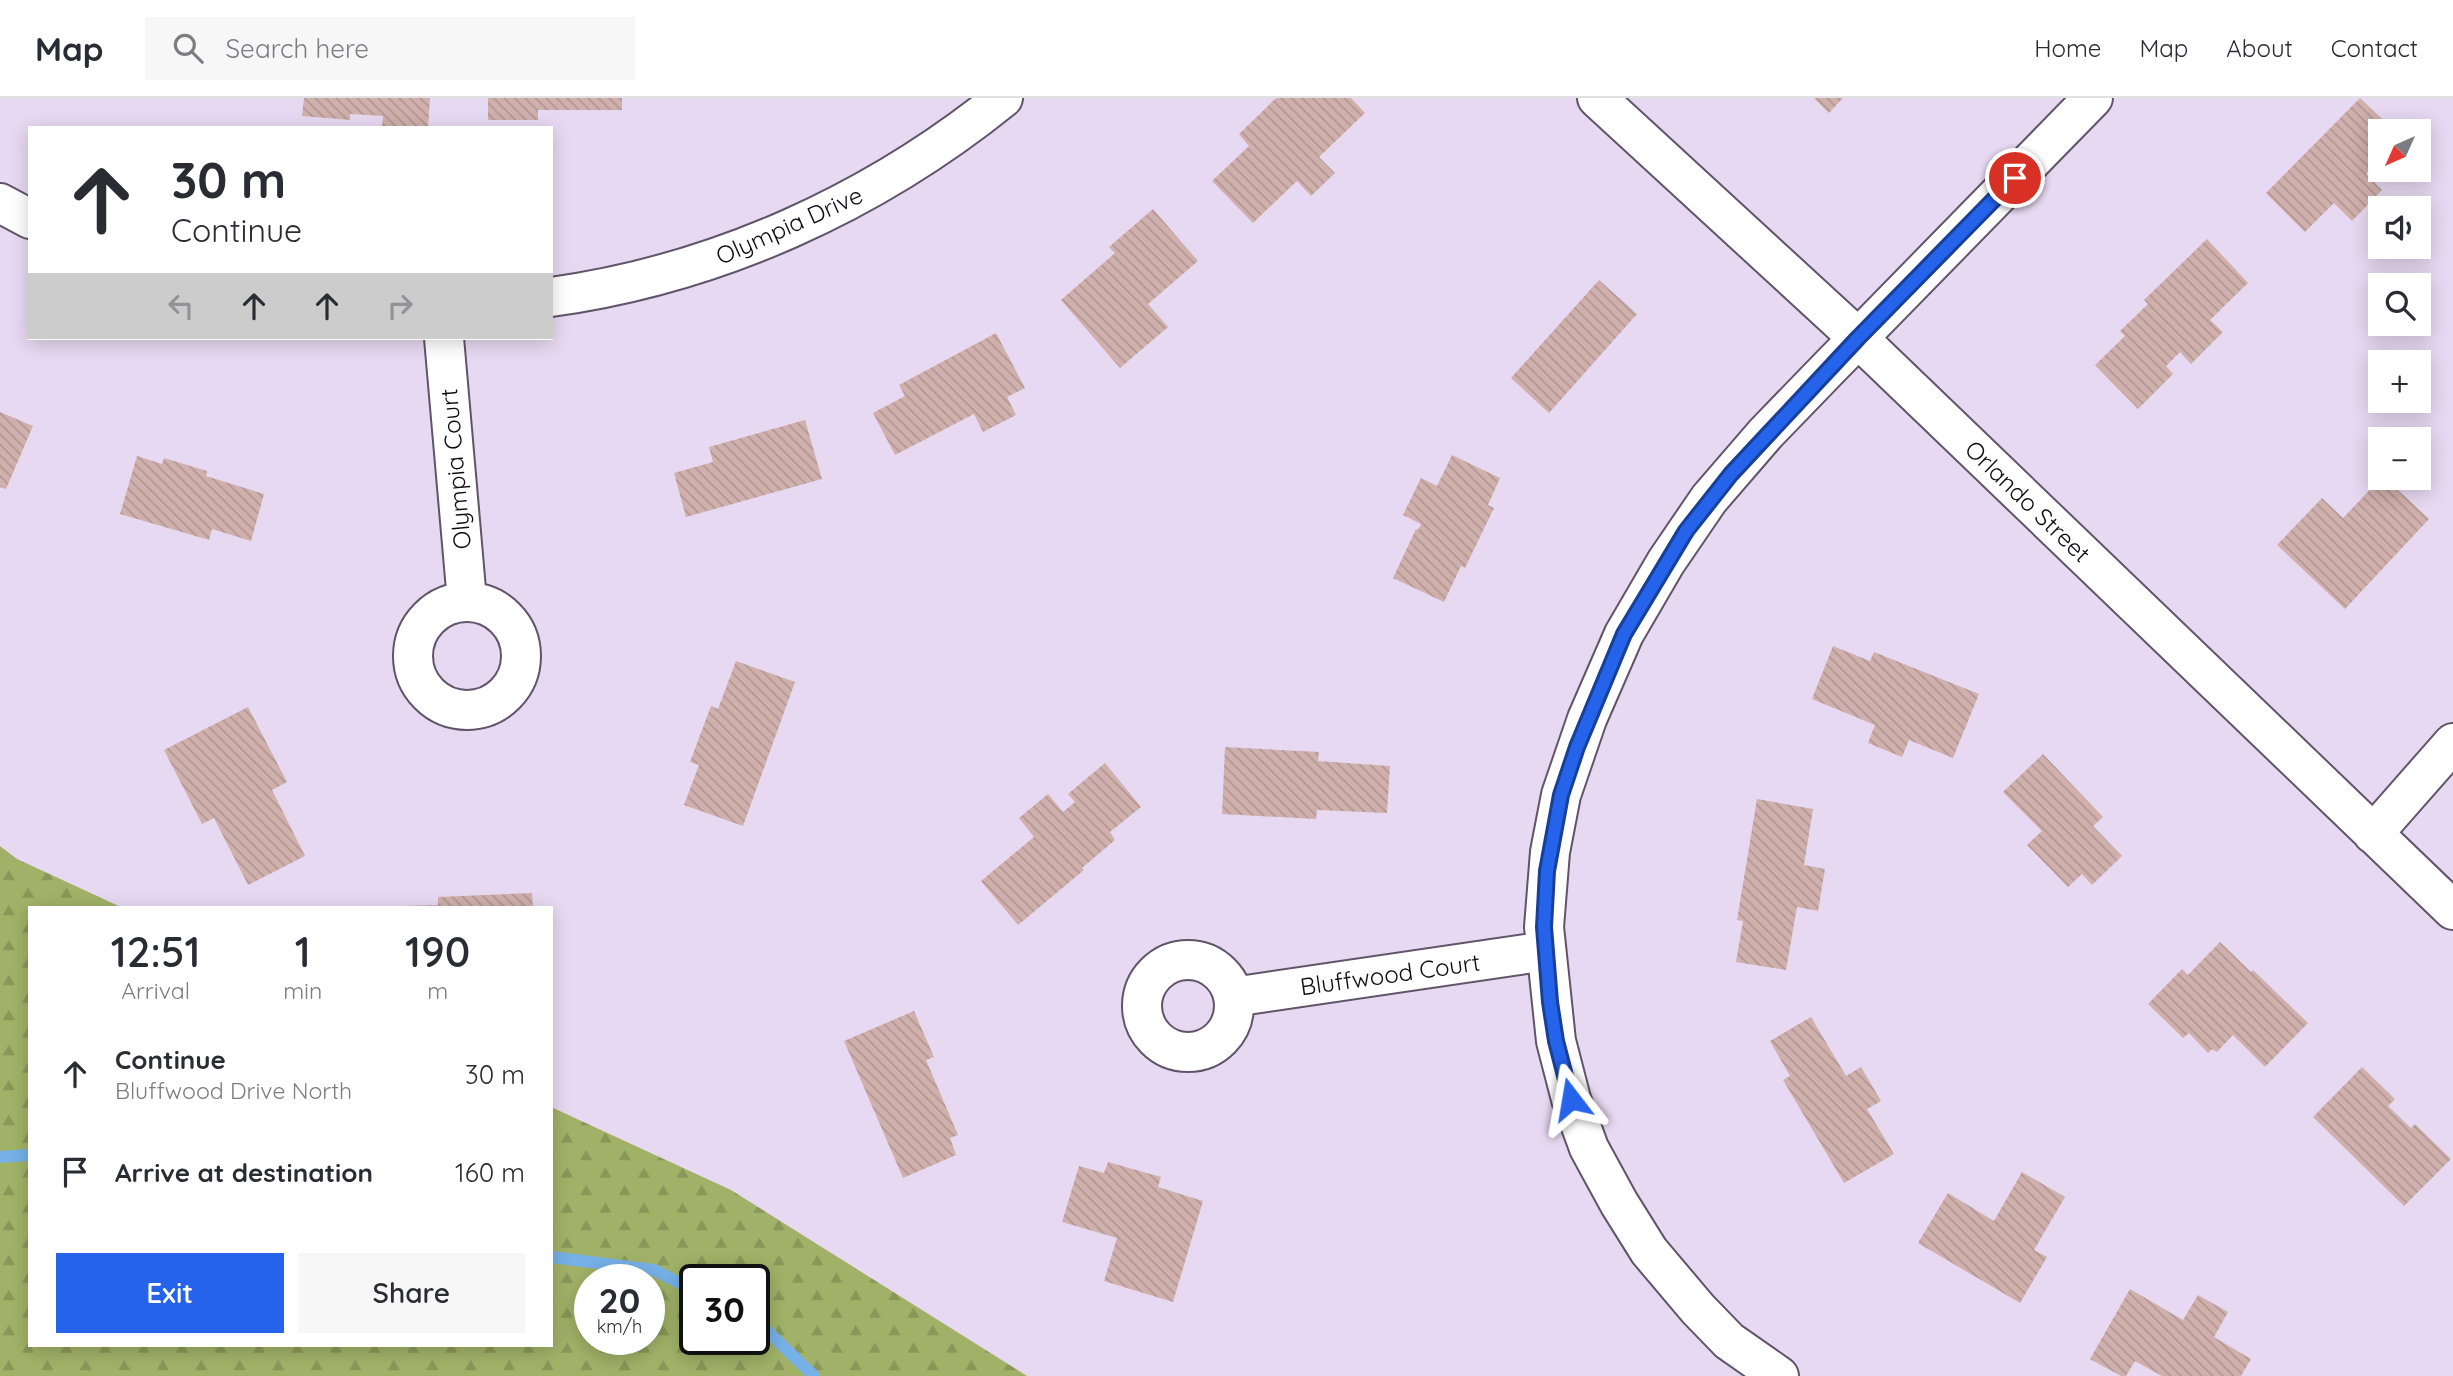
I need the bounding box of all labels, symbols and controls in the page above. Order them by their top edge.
search box [145,17,635,80]
text: Map [35,28,103,69]
icon: search [169,29,207,67]
text: Search here [225,32,369,65]
text: Home [2034,33,2101,63]
text: Map [2139,33,2188,63]
text: About [2226,33,2293,63]
text: Contact [2331,33,2418,63]
north arrow [2368,119,2431,182]
map controls [2368,119,2431,490]
pin [1985,148,2045,208]
text: 30 m [171,149,286,210]
icon: ahead [56,154,147,245]
icon: arrive [1996,159,2034,197]
street label: Olympia Drive [711,179,867,271]
button: sound [2368,196,2431,259]
text: Continue [171,210,302,250]
button: search [2368,273,2431,336]
icon: left [162,287,200,325]
icon: ahead [235,287,273,325]
icon: ahead [308,287,346,325]
icon: right [381,287,419,325]
button: + [2368,350,2431,413]
street label: Olympia Court [433,387,477,551]
button: − [2368,427,2431,490]
street label: Orlando Street [1959,434,2097,568]
text: 12:51 [111,925,201,978]
text: 1 [295,925,311,978]
text: 190 [405,925,470,978]
street label: Bluffwood Court [1298,947,1482,1001]
text: Arrival [121,976,190,1005]
text: min [283,976,322,1005]
text: m [427,976,448,1005]
text: Continue [115,1043,226,1076]
icon: ahead [56,1055,94,1093]
text: 30 m [465,1058,525,1091]
position arrow [1534,1062,1608,1136]
text: Bluffwood Drive North [115,1076,352,1105]
icon: arrive [56,1153,94,1191]
text: Arrive at destination [115,1156,373,1189]
text: 160 m [455,1156,525,1189]
button: Exit [56,1253,284,1333]
button: Share [298,1253,525,1333]
speed limit sign: 30 [679,1264,770,1355]
text: 20 [599,1278,640,1322]
text: km/h [597,1315,642,1338]

